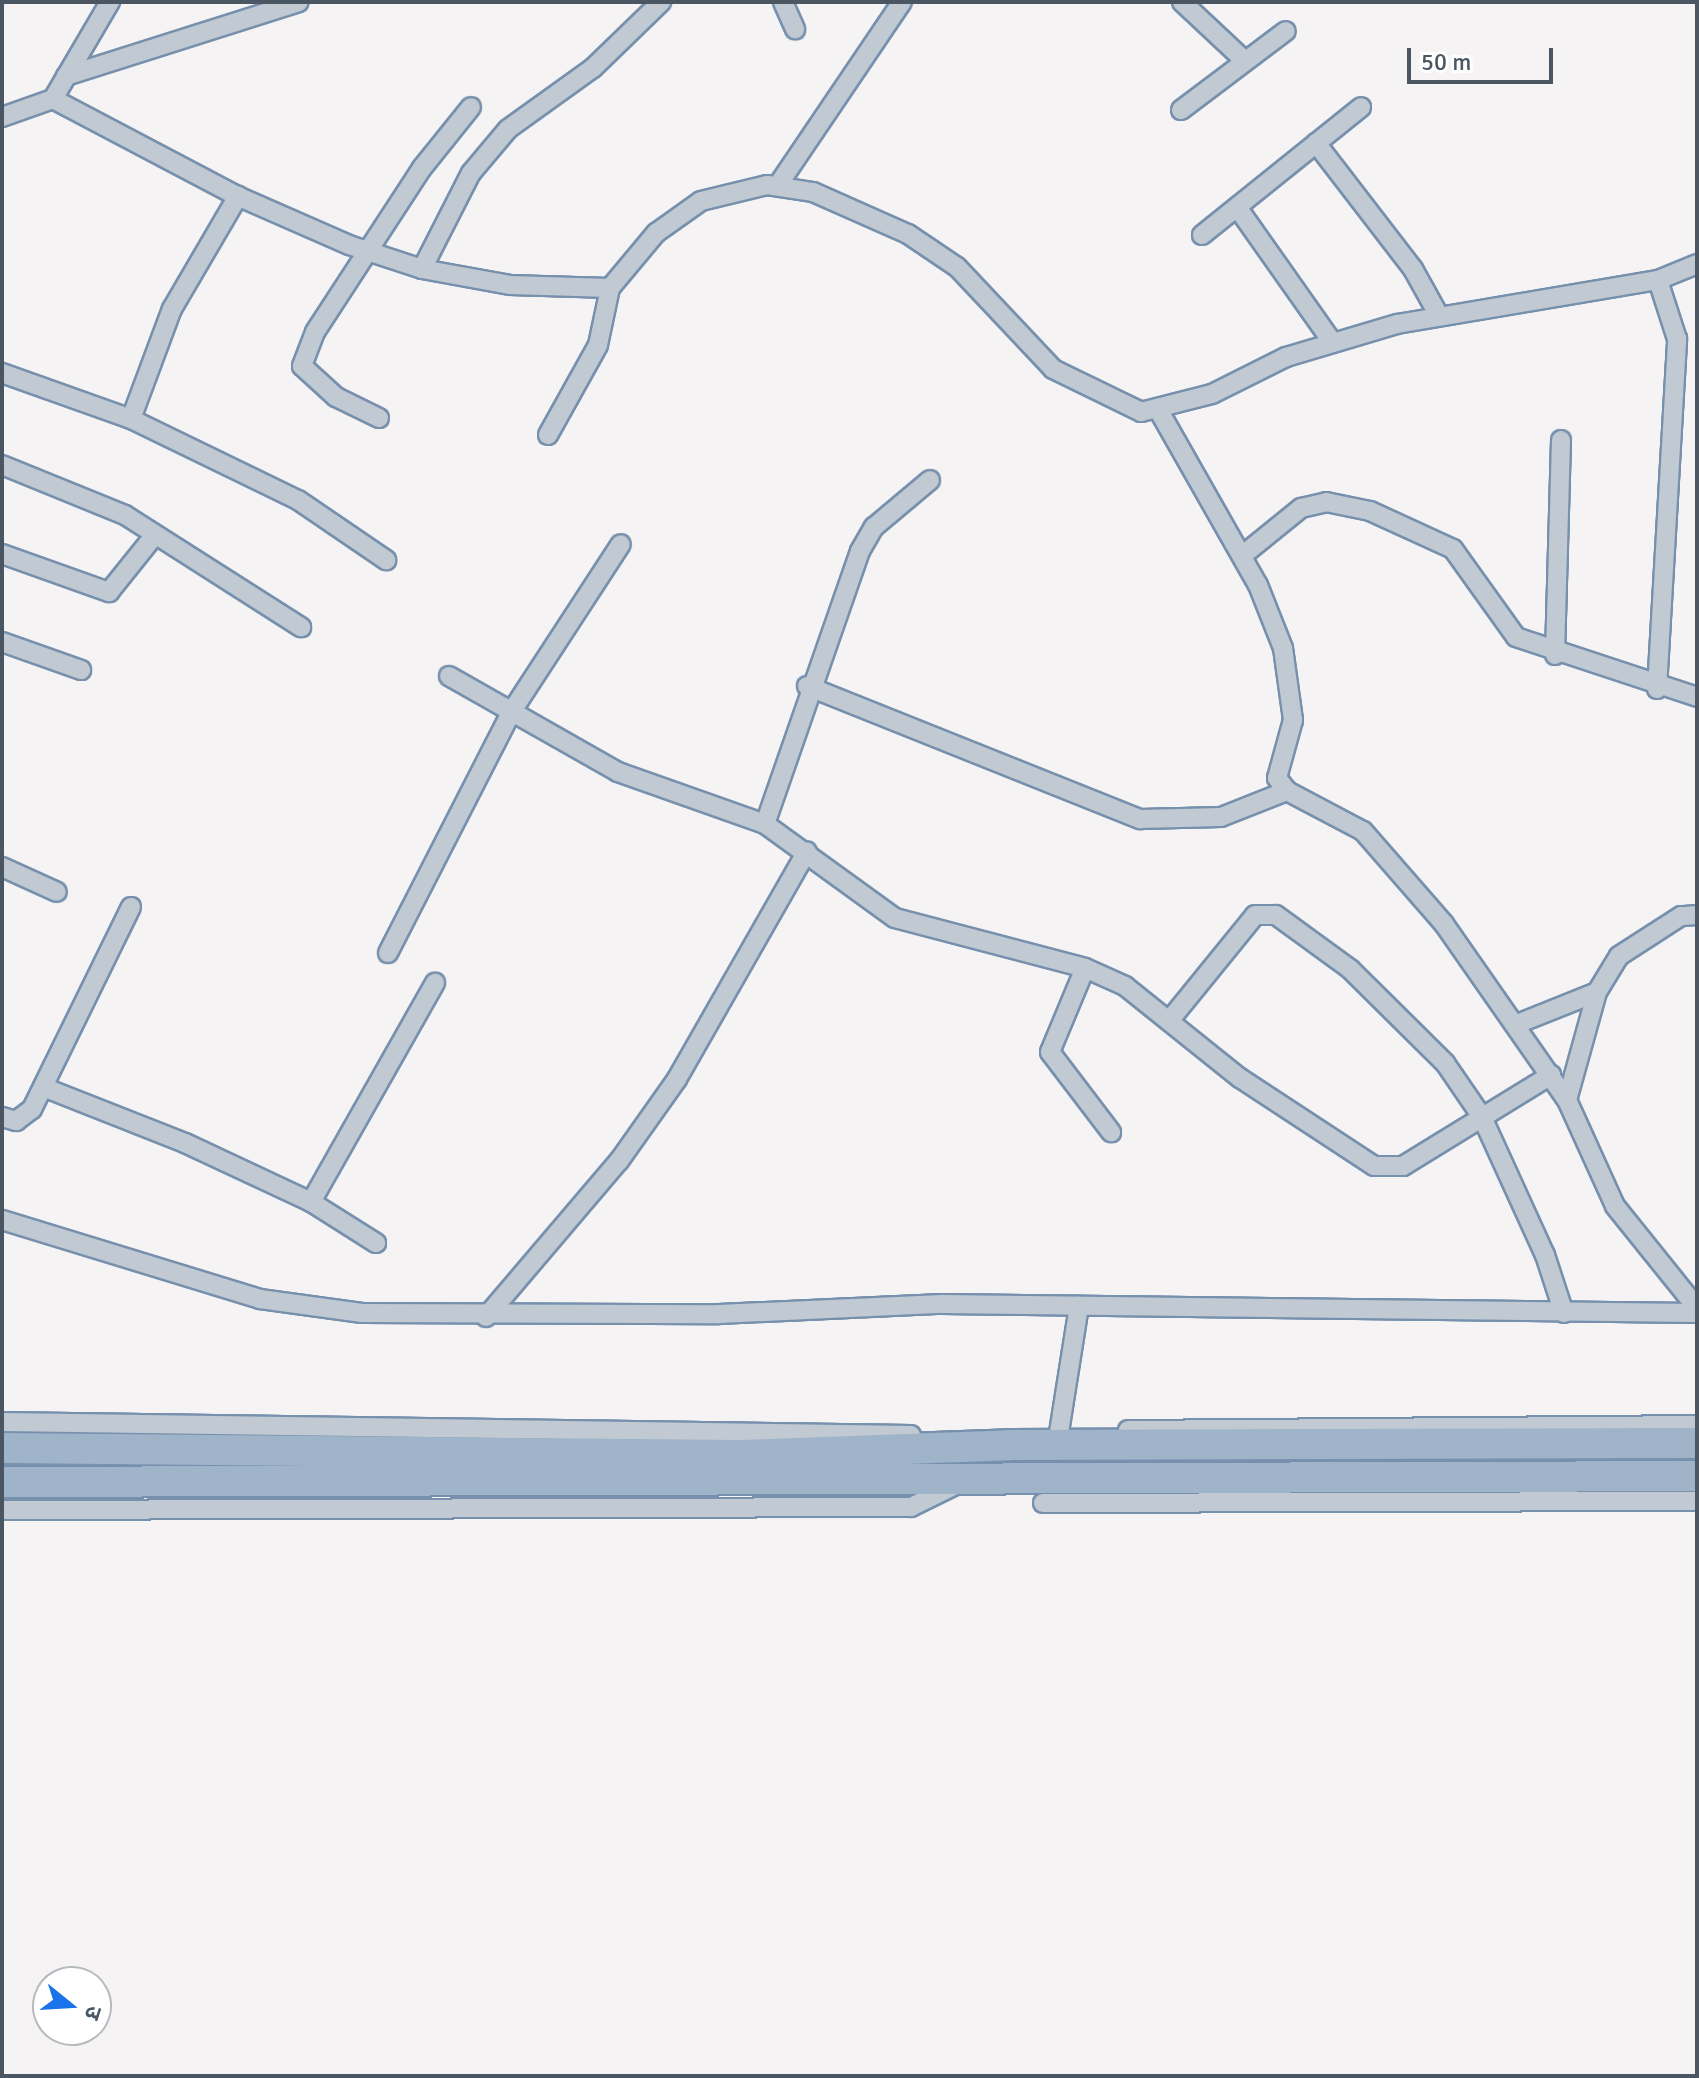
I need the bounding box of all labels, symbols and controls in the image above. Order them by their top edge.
scale bar [1411,32,1557,82]
text: 50 m [1421,47,1471,77]
north arrow [32,1966,112,2046]
text: उ [79,2003,108,2023]

